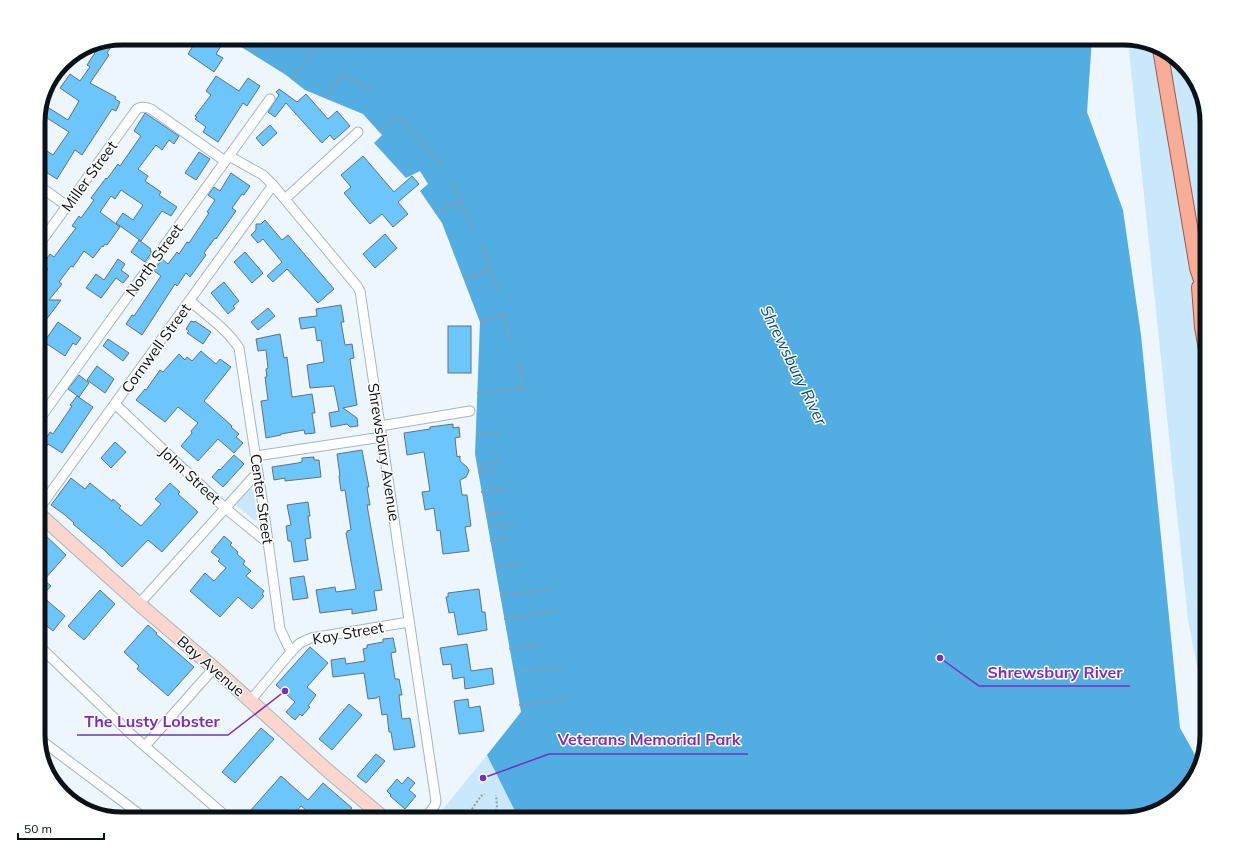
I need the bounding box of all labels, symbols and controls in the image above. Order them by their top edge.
street label: Miller Street [57,137,121,215]
street label: North Street [121,220,187,300]
street label: Cornwell Street [117,300,195,396]
water label: Shrewsbury River [756,302,832,429]
street label: Shrewsbury Avenue [364,382,404,522]
street label: John Street [156,442,224,508]
street label: Center Street [246,453,278,545]
street label: Kay Street [311,617,385,649]
street label: Bay Avenue [173,632,249,700]
callout: Shrewsbury River [979,658,1130,686]
text: Shrewsbury River [987,662,1123,682]
callout: The Lusty Lobster [77,707,228,735]
text: The Lusty Lobster [84,711,220,731]
callout: Veterans Memorial Park [549,726,748,754]
text: Veterans Memorial Park [556,729,742,749]
scale bar [18,815,104,841]
text: 50 m [24,821,52,836]

